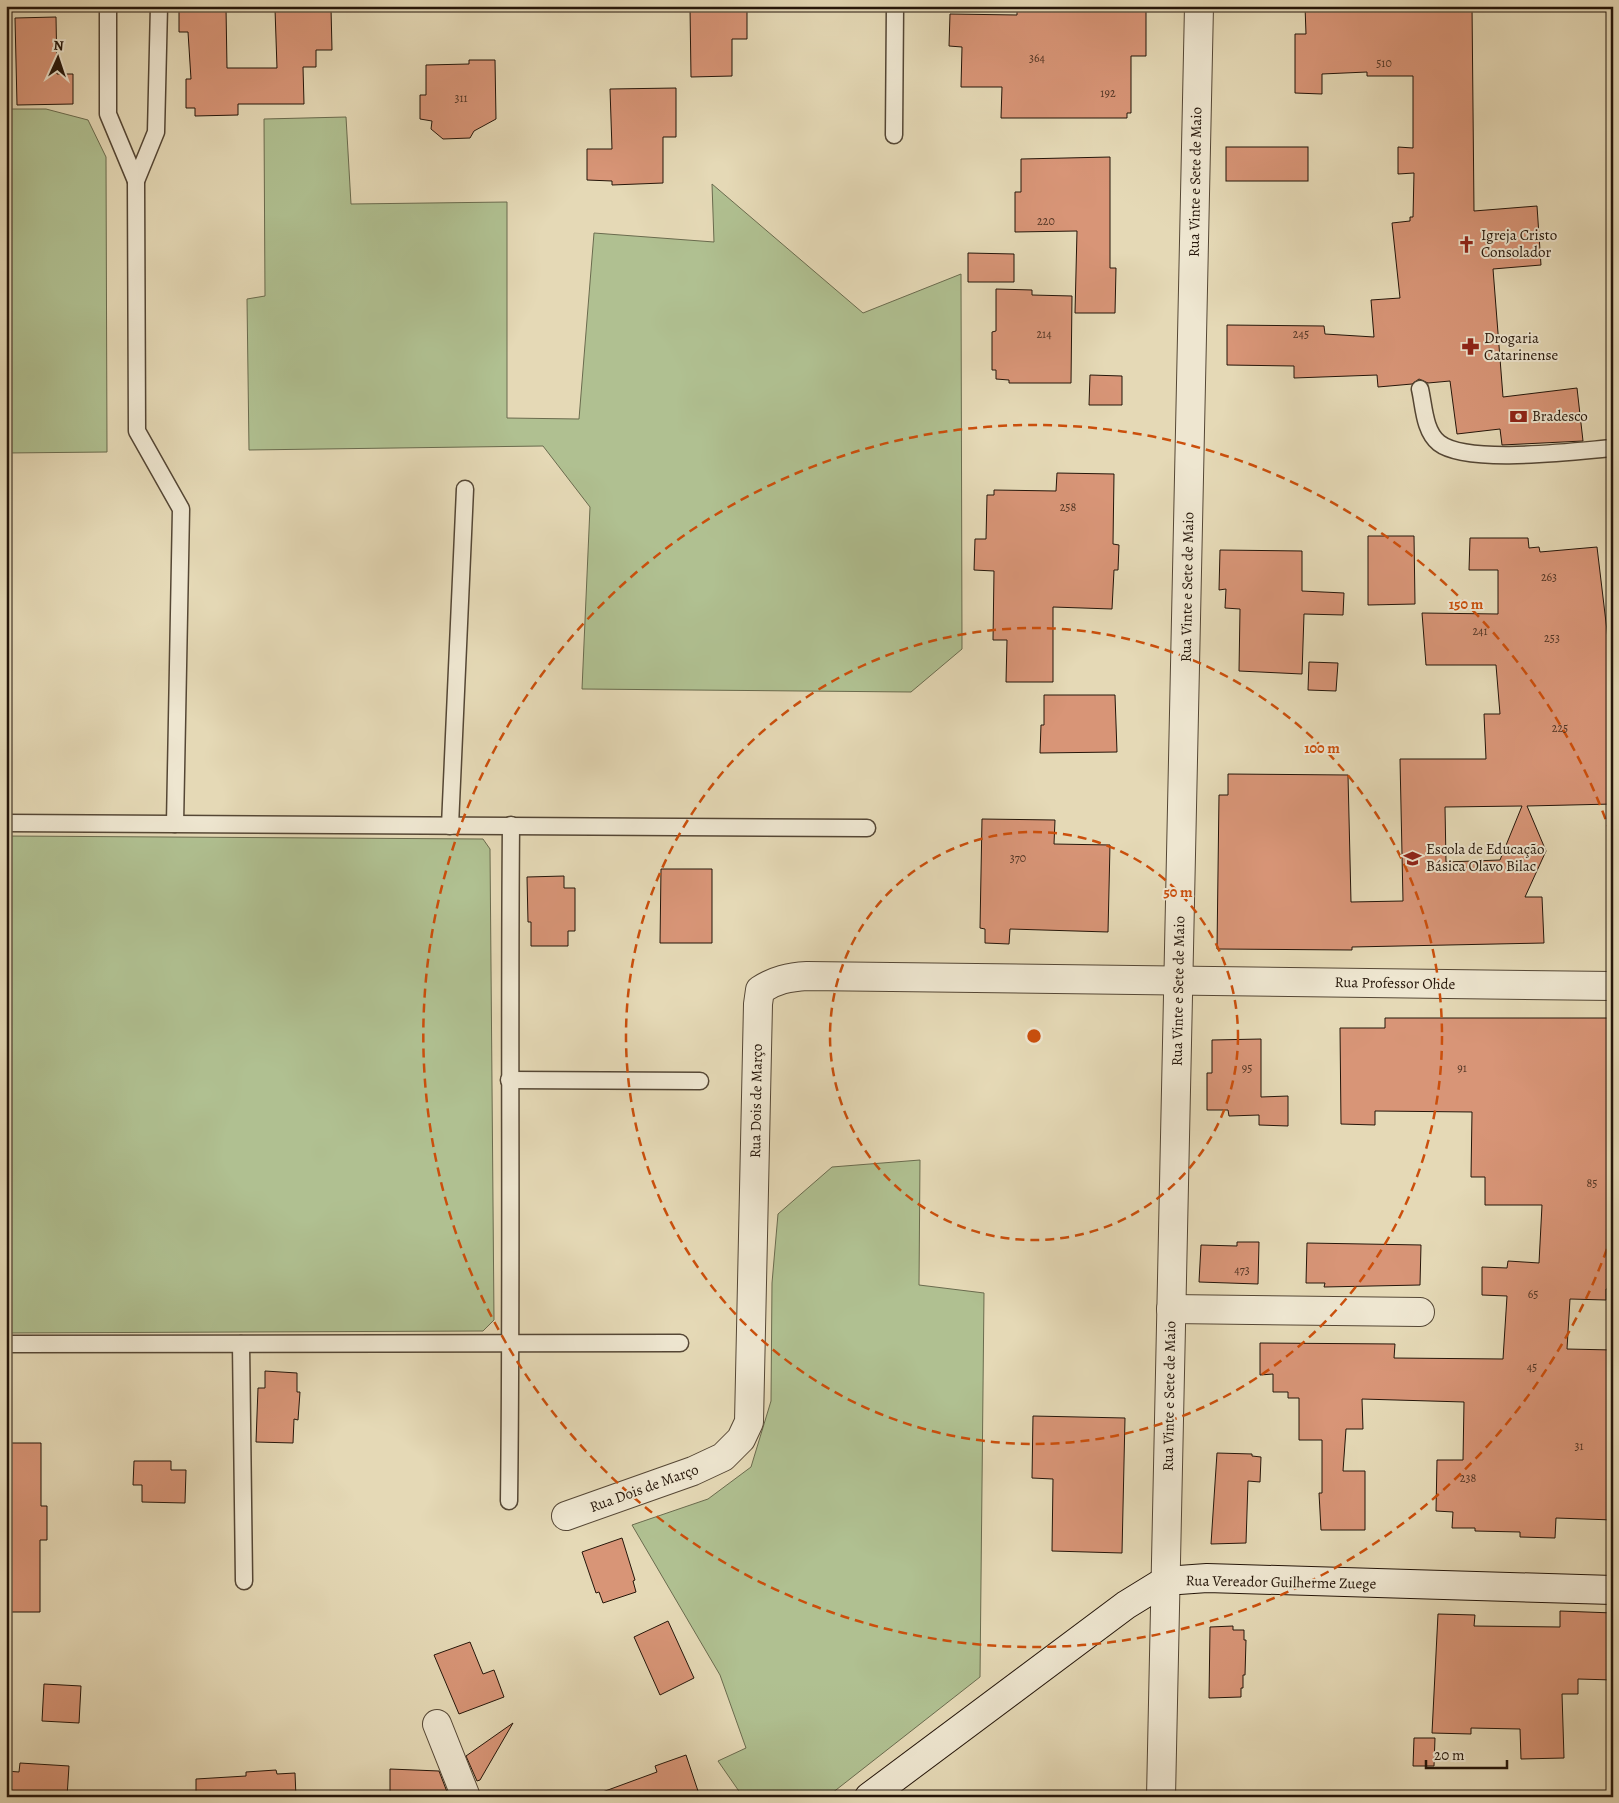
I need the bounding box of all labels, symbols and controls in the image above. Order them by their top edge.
north arrow [32,32,82,82]
text: N [53,36,64,55]
house number: 364 [1029,50,1046,66]
house number: 510 [1376,55,1392,71]
house number: 192 [1100,85,1116,101]
house number: 311 [454,90,468,106]
street label: Rua Vinte e Sete de Maio [1184,107,1206,257]
house number: 220 [1037,213,1055,229]
place label: Igreja Cristo Consolador [1481,225,1557,262]
church icon: Igreja Cristo Consolador [1457,234,1477,254]
house number: 214 [1036,326,1052,342]
house number: 245 [1293,326,1309,342]
place label: Drogaria Catarinense [1484,328,1558,365]
pharmacy icon: Drogaria Catarinense [1460,337,1480,357]
bank icon: Bradesco [1508,406,1528,426]
place label: Bradesco [1532,406,1588,426]
house number: 258 [1060,499,1077,515]
street label: Rua Vinte e Sete de Maio [1176,512,1198,662]
house number: 263 [1541,569,1557,585]
text: 150 m [1449,594,1484,614]
house number: 241 [1472,623,1488,639]
house number: 253 [1544,630,1560,646]
house number: 225 [1552,720,1568,736]
text: 100 m [1304,738,1340,758]
place label: Escola de Educação Básica Olavo Bilac [1426,839,1544,876]
school or university icon: Escola de Educação Básica Olavo Bilac [1402,848,1422,868]
house number: 370 [1010,850,1026,866]
text: 50 m [1163,882,1193,902]
street label: Rua Vinte e Sete de Maio [1167,916,1189,1066]
street label: Rua Professor Ohde [1334,972,1456,994]
centre of rings [1025,1027,1043,1045]
street label: Rua Dois de Março [745,1044,767,1158]
house number: 95 [1242,1060,1252,1076]
house number: 91 [1457,1060,1467,1076]
house number: 85 [1587,1175,1597,1191]
house number: 473 [1234,1262,1250,1278]
house number: 65 [1528,1286,1538,1302]
street label: Rua Vinte e Sete de Maio [1158,1321,1180,1471]
house number: 45 [1527,1359,1537,1375]
house number: 31 [1574,1438,1584,1454]
street label: Rua Dois de Março [587,1459,701,1517]
house number: 238 [1460,1470,1476,1486]
street label: Rua Vereador Guilherme Zuege [1185,1570,1377,1594]
scale bar [1426,1738,1508,1770]
text: 20 m [1434,1745,1465,1765]

